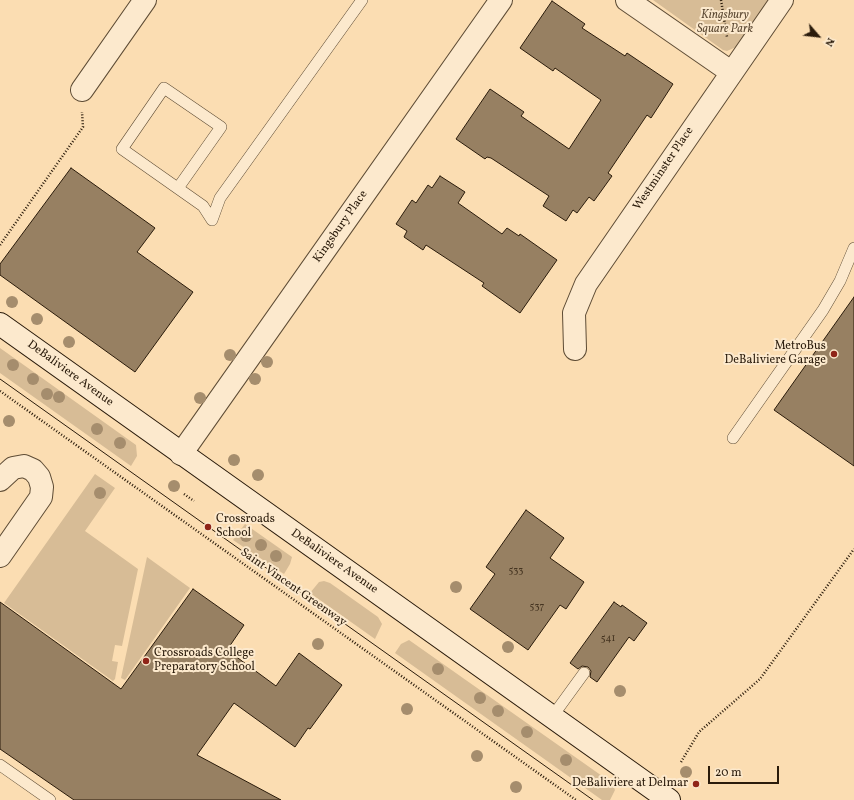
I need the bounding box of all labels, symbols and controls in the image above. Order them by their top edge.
park label: Kingsbury Square Park [697,9,753,37]
north arrow [798,16,838,56]
text: N [821,35,838,49]
street label: Westminster Place [631,125,697,213]
street label: Kingsbury Place [311,188,371,266]
street label: DeBaliviere Avenue [24,338,116,410]
place label: MetroBus DeBaliviere Garage [725,340,826,368]
marker: MetroBus DeBaliviere Garage [829,349,839,359]
place label: Crossroads School [216,513,275,541]
marker: Crossroads School [203,522,213,532]
street label: DeBaliviere Avenue [288,527,380,597]
street label: Saint Vincent Greenway [237,546,349,630]
house number: 533 [509,565,523,577]
house number: 537 [530,601,544,613]
house number: 541 [601,633,615,645]
place label: Crossroads College Preparatory School [154,647,255,675]
marker: Crossroads College Preparatory School [141,656,151,666]
scale bar [710,758,781,784]
text: 20 m [715,765,742,781]
place label: DeBaliviere at Delmar [572,777,688,791]
marker: DeBaliviere at Delmar [691,779,701,789]

